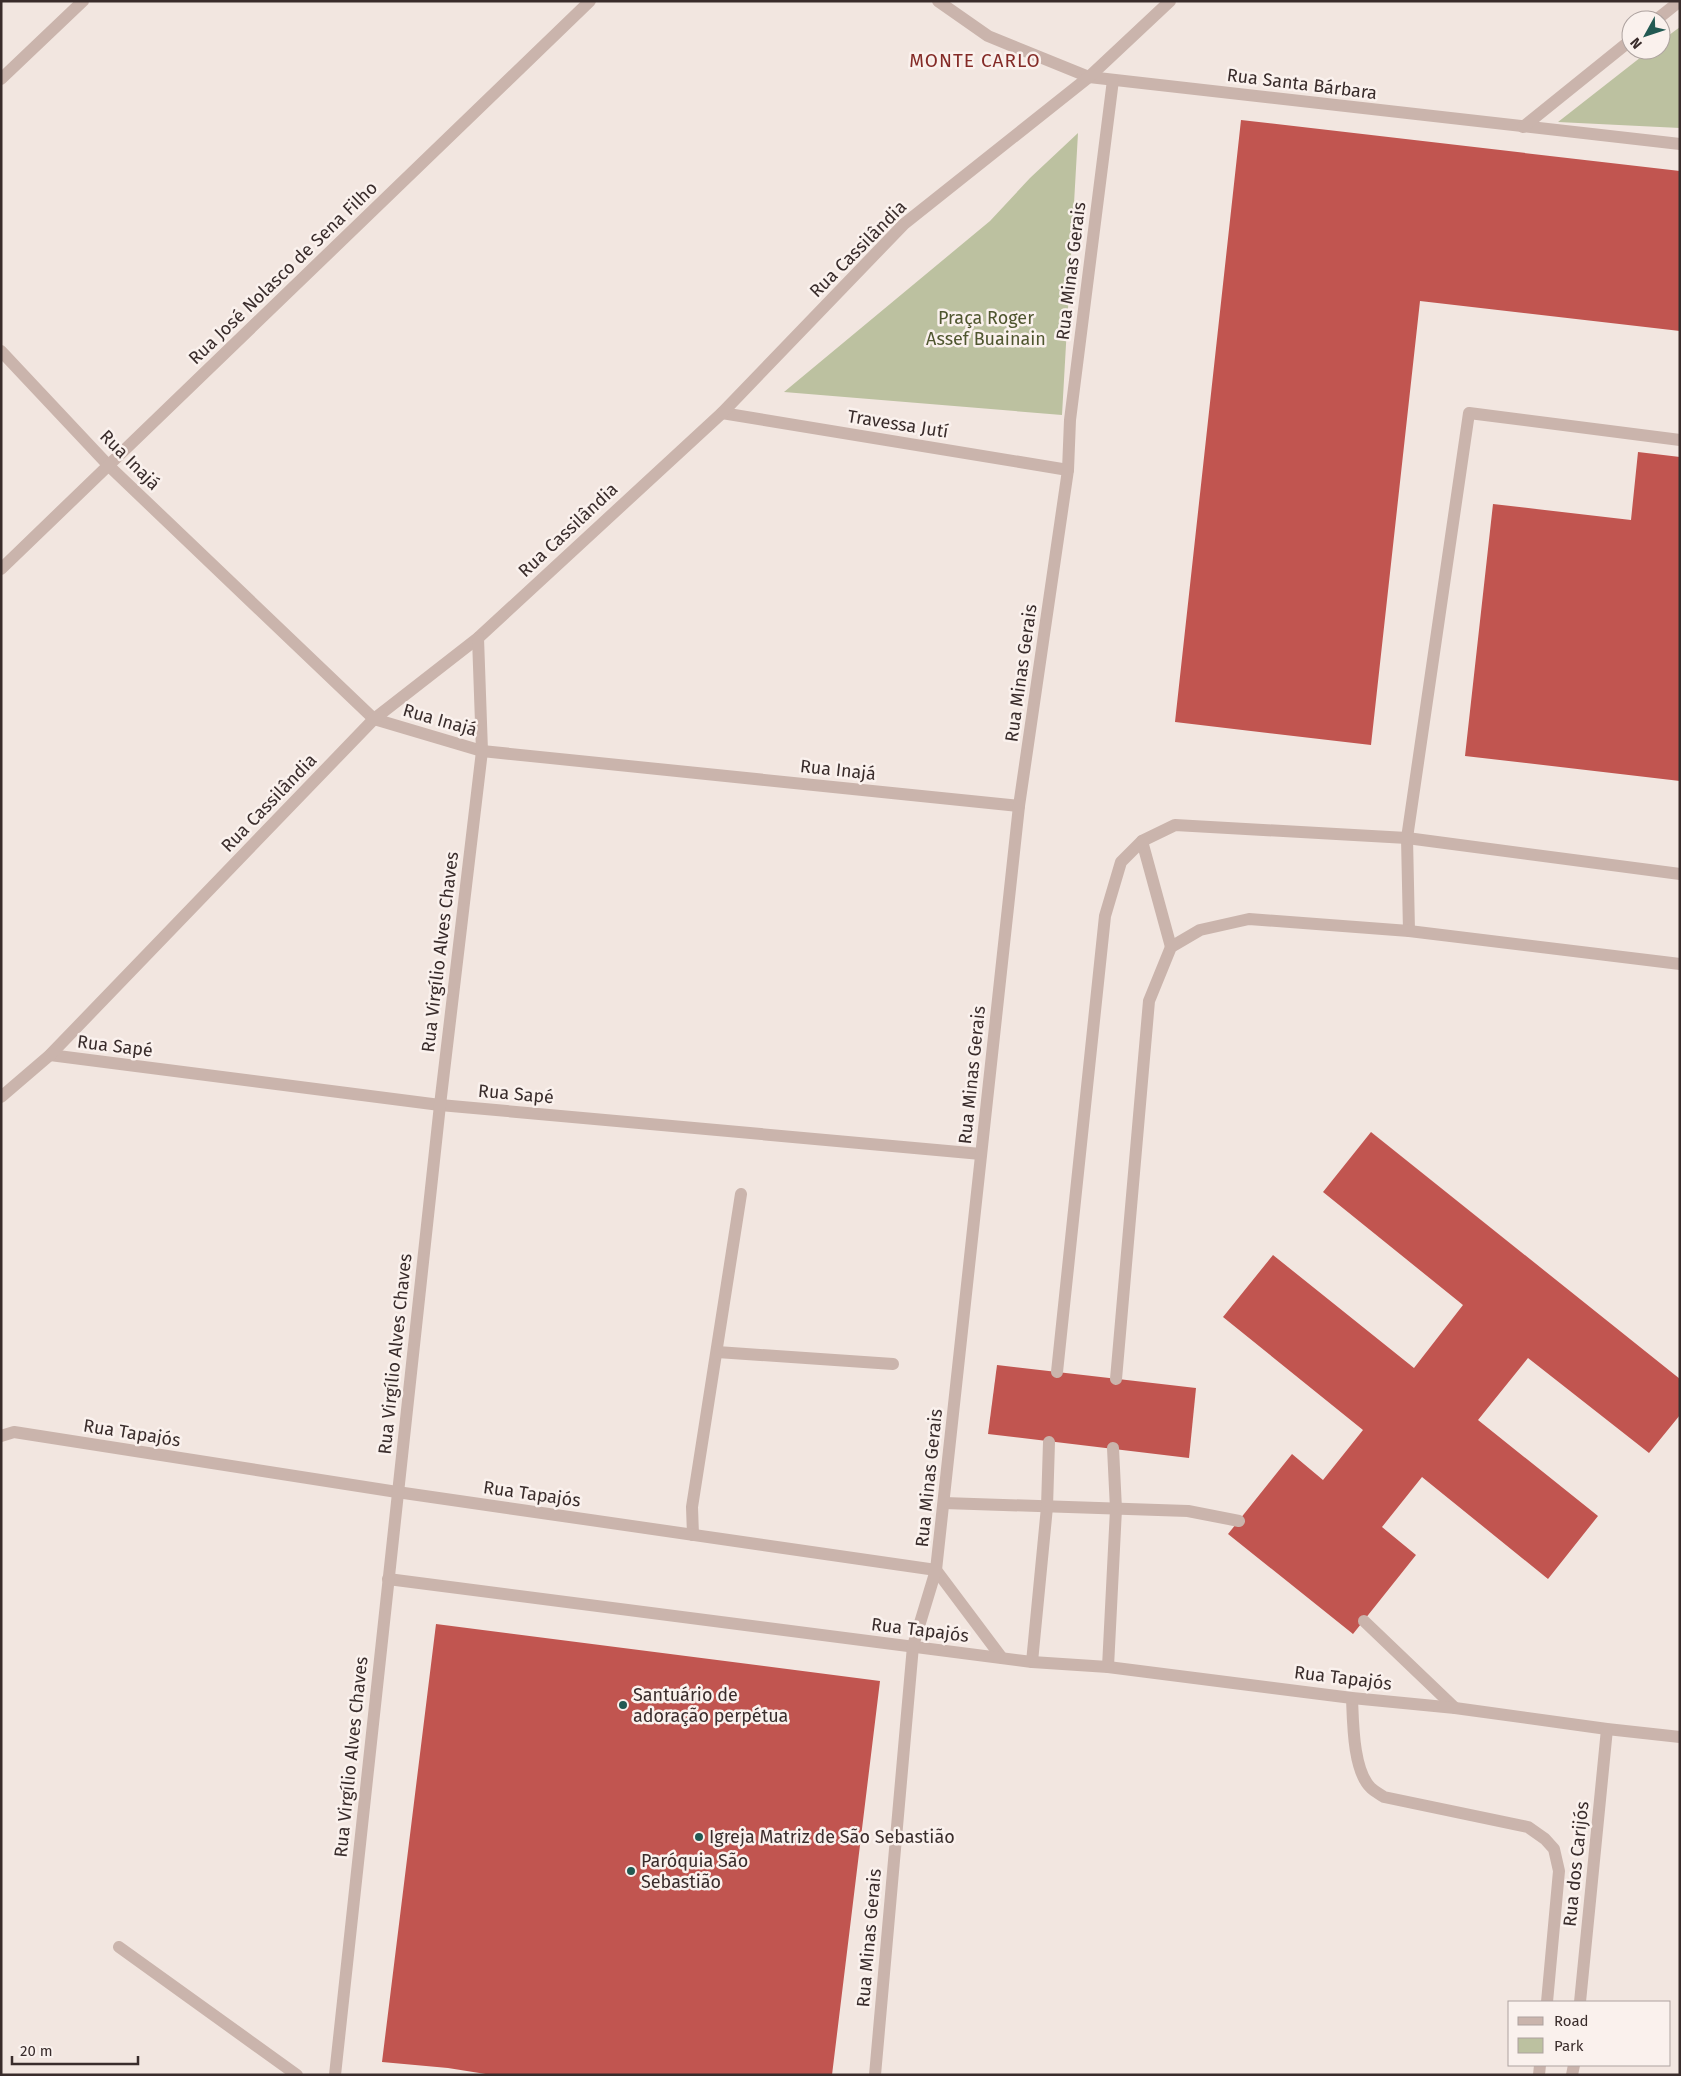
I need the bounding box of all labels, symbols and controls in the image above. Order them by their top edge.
north arrow [1621,10,1671,60]
text: N [1627,34,1646,52]
district label: MONTE CARLO [909,49,1041,72]
street label: Rua Santa Bárbara [1226,64,1378,104]
street label: Rua José Nolasco de Sena Filho [184,177,382,369]
street label: Rua Cassilândia [805,196,911,302]
street label: Rua Minas Gerais [1052,201,1090,341]
park label: Praça Roger Assef Buainain [926,307,1046,350]
street label: Travessa Jutí [846,405,950,443]
street label: Rua Inajá [95,425,165,495]
street label: Rua Cassilândia [514,478,622,582]
street label: Rua Minas Gerais [1000,603,1042,743]
street label: Rua Inajá [400,699,480,741]
street label: Rua Cassilândia [217,749,321,857]
street label: Rua Inajá [799,755,877,785]
street label: Rua Virgílio Alves Chaves [417,850,463,1054]
street label: Rua Minas Gerais [954,1005,990,1145]
street label: Rua Sapé [76,1030,154,1062]
street label: Rua Sapé [477,1080,555,1108]
street label: Rua Virgílio Alves Chaves [373,1252,417,1456]
street label: Rua Minas Gerais [911,1408,947,1548]
street label: Rua Tapajós [82,1414,182,1452]
street label: Rua Tapajós [482,1476,582,1512]
street label: Rua Tapajós [870,1613,970,1647]
street label: Rua Virgílio Alves Chaves [329,1655,373,1859]
street label: Rua Tapajós [1293,1661,1393,1695]
place label: Santuário de adoração perpétua [633,1684,788,1727]
marker: Santuário de adoração perpétua [617,1699,629,1711]
street label: Rua dos Carijós [1558,1800,1594,1928]
place label: Igreja Matriz de São Sebastião [709,1826,955,1848]
marker: Igreja Matriz de São Sebastião [693,1831,705,1843]
place label: Paróquia São Sebastião [641,1850,748,1893]
marker: Paróquia São Sebastião [625,1865,637,1877]
street label: Rua Minas Gerais [852,1868,886,2008]
legend [1508,2001,1671,2066]
text: Road [1554,2012,1589,2030]
scale bar [12,2034,139,2066]
text: Park [1554,2037,1584,2055]
text: 20 m [20,2042,53,2060]

